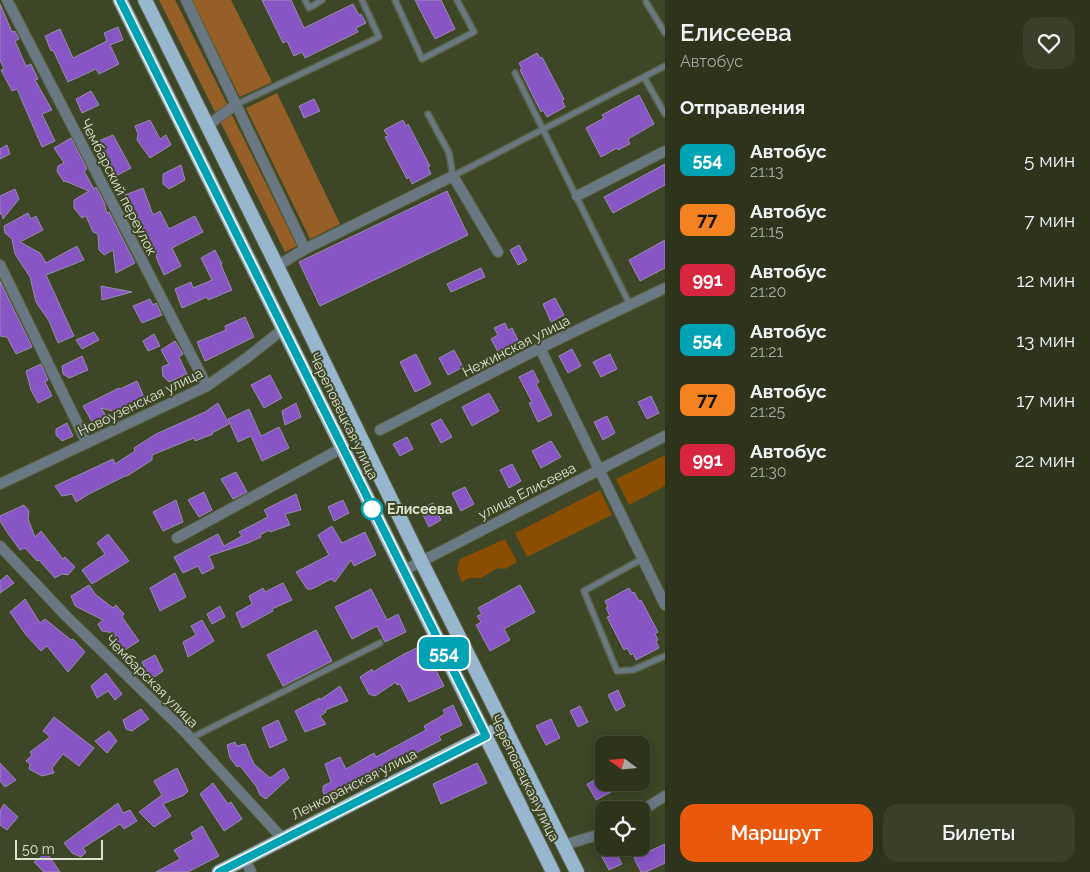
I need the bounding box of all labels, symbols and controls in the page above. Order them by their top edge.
button: heart [1023,17,1075,69]
text: Елисеева [680,18,792,47]
text: Автобус [680,52,743,71]
text: Отправления [680,96,805,118]
street label: Чембарский переулок [78,116,160,258]
text: Автобус [750,140,827,162]
text: 554 [692,149,723,170]
text: 5 мин [1024,149,1075,171]
text: 21:13 [750,162,784,181]
text: Автобус [750,200,827,222]
text: 77 [697,209,718,230]
text: 7 мин [1024,209,1075,231]
text: 21:15 [750,222,784,241]
text: Автобус [750,260,827,282]
text: 991 [692,269,723,290]
text: 12 мин [1016,269,1075,291]
text: 21:20 [750,282,786,301]
street label: Нежинская улица [460,312,572,380]
text: Автобус [750,320,827,342]
text: 554 [692,329,723,350]
text: 13 мин [1016,329,1075,351]
text: 21:21 [750,342,783,361]
street label: Череповецкая улица [306,350,382,482]
street label: Новоузенская улица [75,365,205,439]
text: Автобус [750,380,827,402]
text: 77 [697,389,718,410]
text: 17 мин [1016,389,1075,411]
text: 21:25 [750,402,785,421]
text: Автобус [750,440,827,462]
text: 991 [692,449,723,470]
text: 22 мин [1015,449,1075,471]
street label: улица Елисеева [476,460,578,522]
text: 21:30 [750,462,787,481]
marker: Елисеева [361,498,383,520]
place label: Елисеева [387,501,453,517]
street label: Чембарская улица [102,631,202,731]
line badge: 554 [415,637,473,669]
text: 554 [429,642,459,663]
street label: Череповецкая улица [487,712,563,844]
north arrow [595,736,650,791]
map controls [595,736,650,856]
street label: Ленкоранская улица [289,745,419,823]
button: locate [595,801,650,856]
button: Маршрут [680,804,873,862]
button: Билеты [883,804,1075,862]
scale bar [15,837,102,860]
text: 50 m [22,841,55,857]

